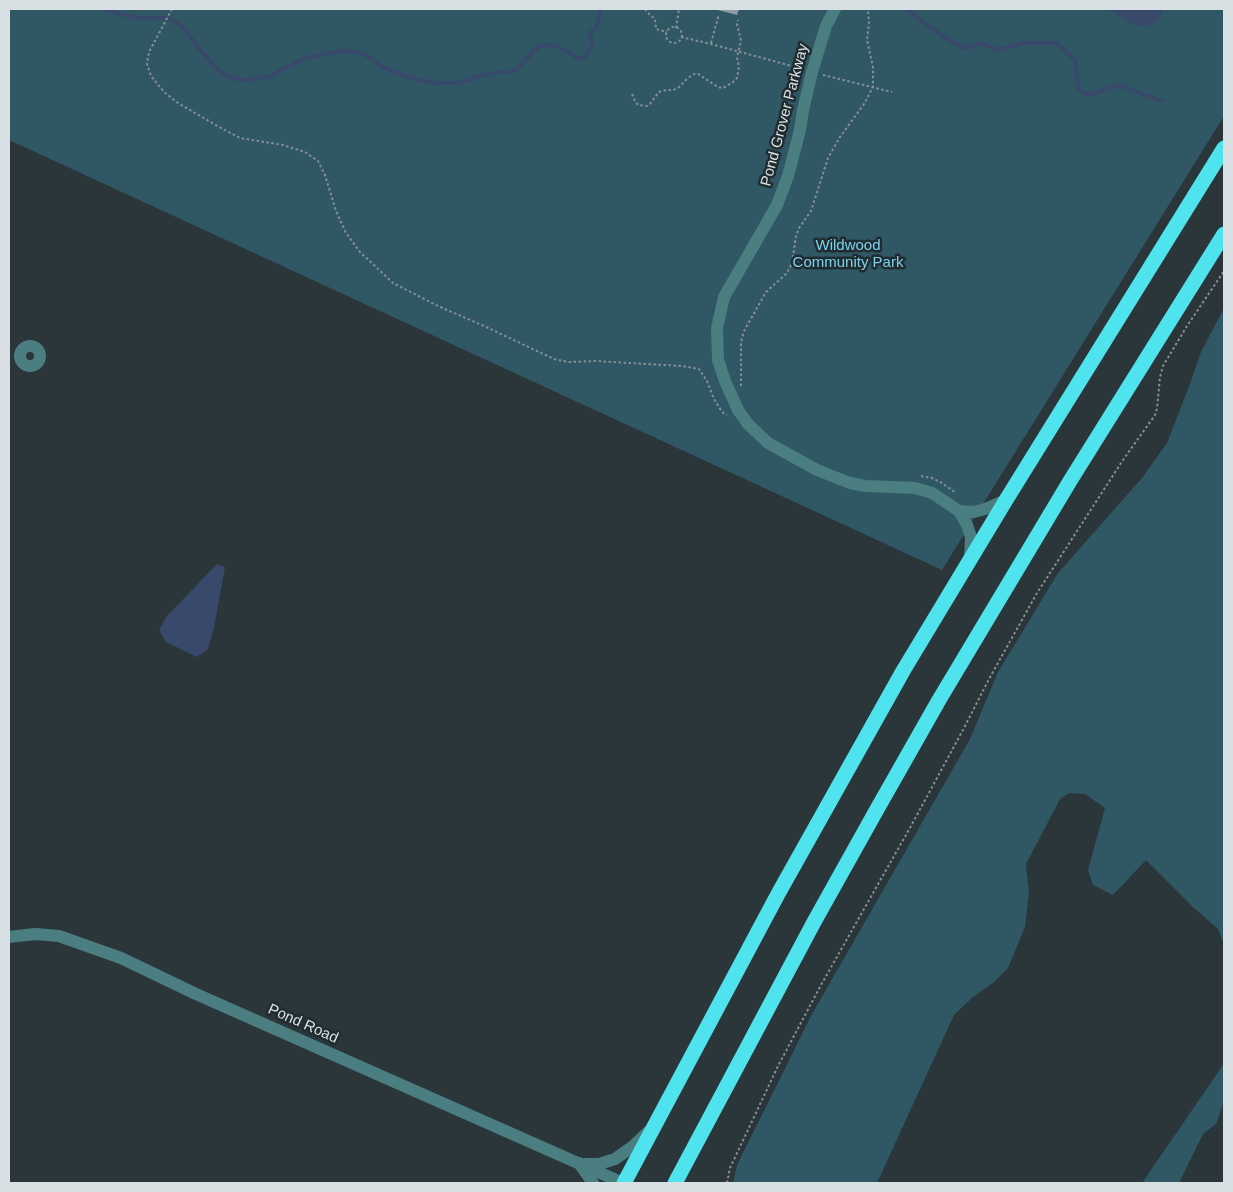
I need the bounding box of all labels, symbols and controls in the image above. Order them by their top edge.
street label: Pond Grover Parkway [757,42,813,188]
park label: Wildwood Community Park [793,237,903,272]
street label: Pond Road [265,1001,341,1047]

